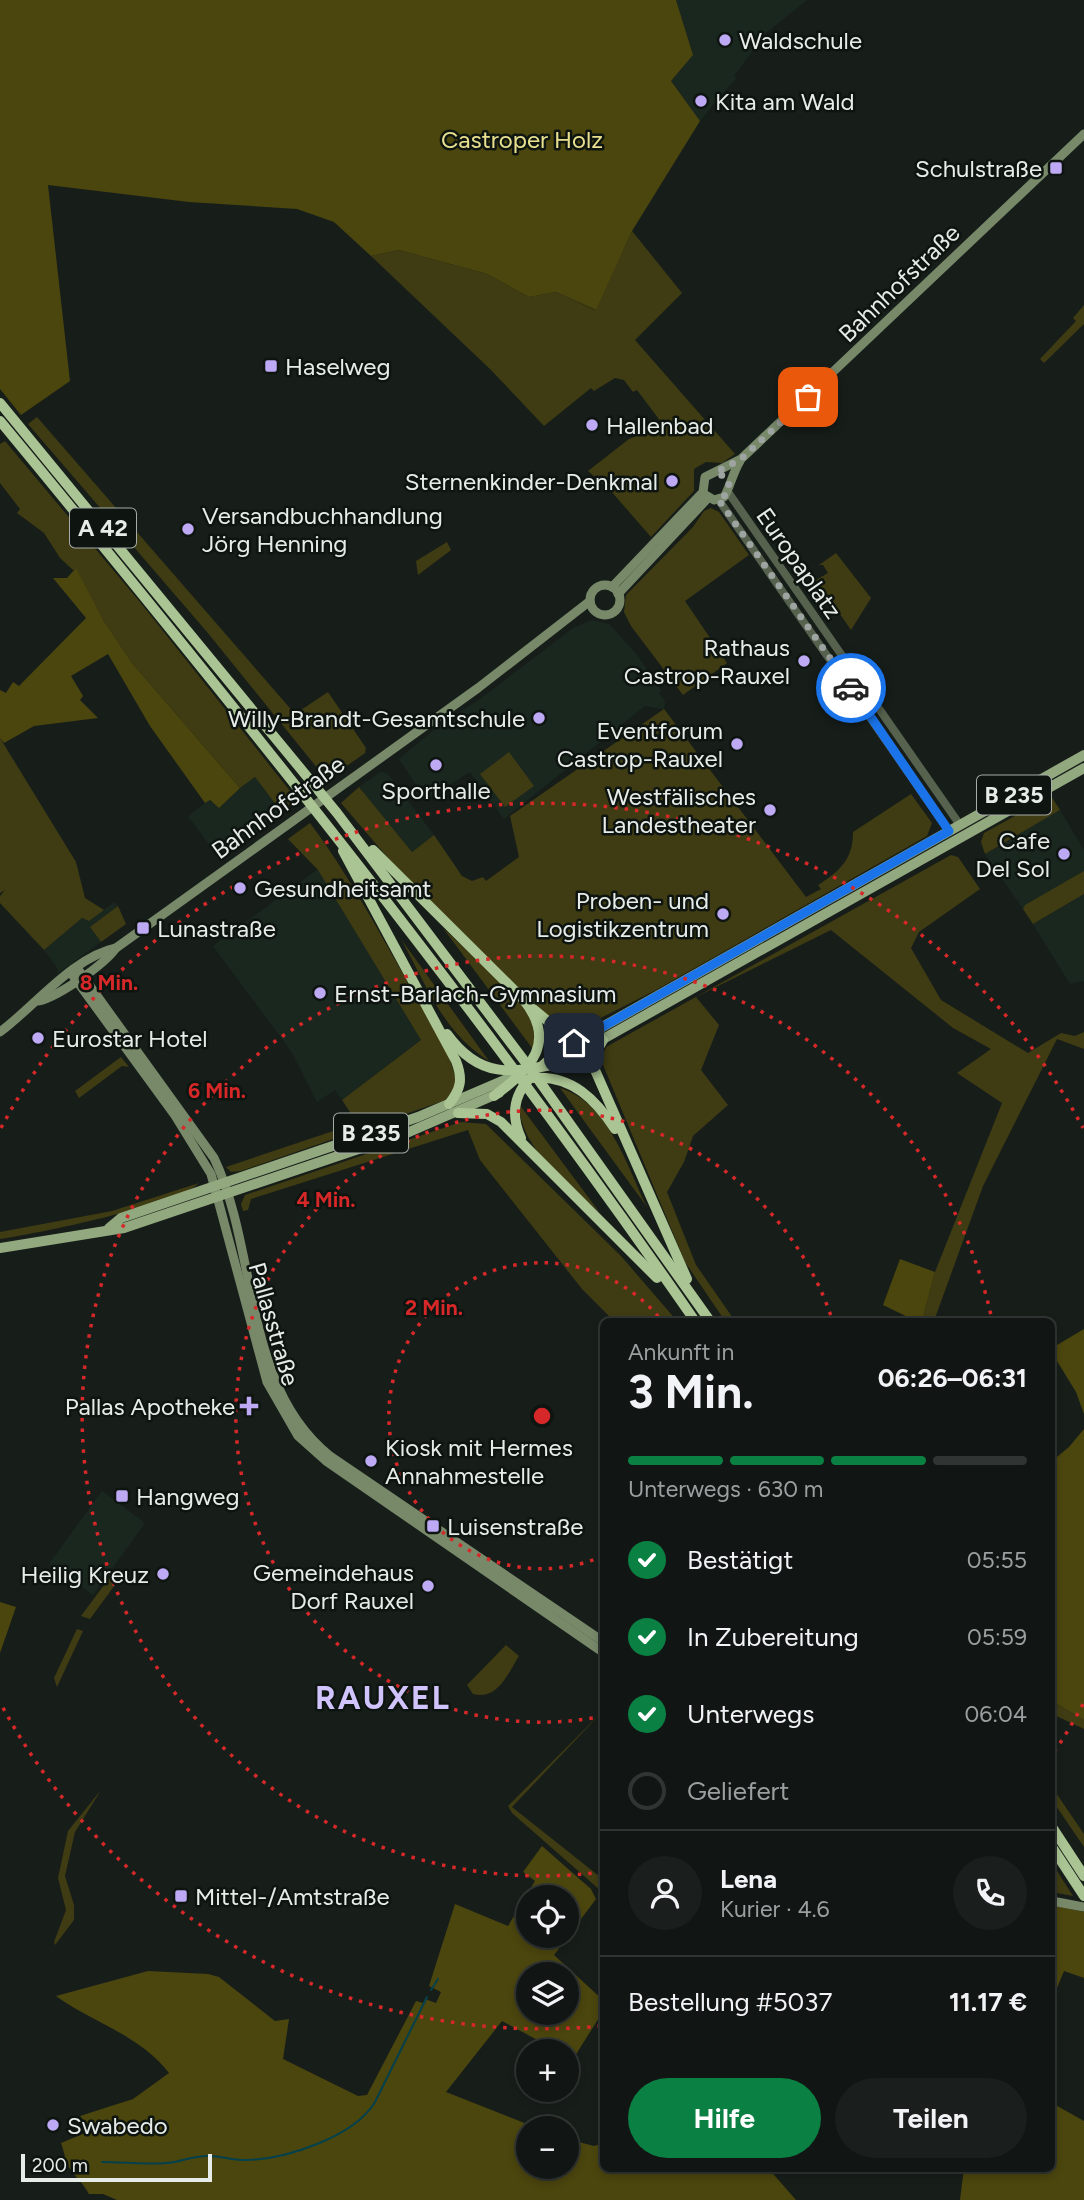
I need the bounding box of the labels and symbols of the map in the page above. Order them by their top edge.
place label: Waldschule [739,26,862,55]
marker: Waldschule [717,32,733,48]
place label: Kita am Wald [715,87,855,116]
marker: Kita am Wald [693,93,709,109]
park label: Castroper Holz [441,125,603,154]
place label: Schulstraße [915,154,1042,183]
marker: Schulstraße [1048,160,1064,176]
street label: Bahnhofstraße [832,218,966,348]
place label: Haselweg [285,352,391,381]
marker: Haselweg [263,358,279,374]
pin [778,367,838,427]
place label: Hallenbad [606,411,714,440]
marker: Hallenbad [584,417,600,433]
place label: Sternenkinder-Denkmal [405,467,658,496]
marker: Sternenkinder-Denkmal [664,473,680,489]
place label: Versandbuchhandlung Jörg Henning [202,501,443,558]
street label: Europaplatz [750,502,848,624]
road number: A 42 [70,508,136,548]
marker: Versandbuchhandlung Jörg Henning [180,521,196,537]
place label: Rathaus Castrop-Rauxel [624,633,790,690]
marker: Rathaus Castrop-Rauxel [796,653,812,669]
courier [816,653,886,723]
place label: Willy-Brandt-Gesamtschule [228,704,525,733]
marker: Willy-Brandt-Gesamtschule [531,710,547,726]
place label: Eventforum Castrop-Rauxel [557,716,723,773]
marker: Eventforum Castrop-Rauxel [729,736,745,752]
street label: Bahnhofstraße [206,749,350,865]
marker: Sporthalle [428,757,444,773]
place label: Sporthalle [381,776,491,805]
road number: B 235 [977,776,1051,814]
place label: Westfälisches Landestheater [602,782,756,839]
marker: Westfälisches Landestheater [762,802,778,818]
place label: Cafe Del Sol [975,826,1050,883]
marker: Cafe Del Sol [1056,846,1072,862]
place label: Gesundheitsamt [254,874,431,903]
marker: Gesundheitsamt [232,880,248,896]
place label: Proben- und Logistikzentrum [536,886,709,943]
marker: Proben- und Logistikzentrum [715,906,731,922]
place label: Lunastraße [157,914,276,943]
marker: Lunastraße [135,920,151,936]
text: 8 Min. [80,970,138,995]
place label: Ernst-Barlach-Gymnasium [334,979,616,1008]
marker: Ernst-Barlach-Gymnasium [312,985,328,1001]
pin [544,1013,604,1073]
place label: Eurostar Hotel [52,1024,207,1053]
marker: Eurostar Hotel [30,1030,46,1046]
text: 6 Min. [188,1078,246,1103]
road number: B 235 [334,1114,408,1152]
text: 4 Min. [297,1187,355,1212]
street label: Pallasstraße [243,1259,305,1389]
text: 2 Min. [405,1295,463,1320]
place label: Pallas Apotheke [65,1392,235,1421]
marker: Pallas Apotheke [241,1398,257,1414]
centre of rings [530,1404,554,1428]
place label: Kiosk mit Hermes Annahmestelle [385,1433,573,1490]
marker: Kiosk mit Hermes Annahmestelle [363,1453,379,1469]
place label: Hangweg [136,1482,239,1511]
marker: Hangweg [114,1488,130,1504]
place label: Luisenstraße [447,1512,583,1541]
marker: Luisenstraße [425,1518,441,1534]
place label: Gemeindehaus Dorf Rauxel [253,1558,414,1615]
place label: Heilig Kreuz [20,1560,149,1589]
marker: Heilig Kreuz [155,1566,171,1582]
marker: Gemeindehaus Dorf Rauxel [420,1578,436,1594]
district label: RAUXEL [315,1679,451,1717]
place label: Mittel-/Amtstraße [195,1882,390,1911]
marker: Mittel-/Amtstraße [173,1888,189,1904]
place label: Swabedo [67,2111,168,2140]
marker: Swabedo [45,2117,61,2133]
scale bar [21,2151,212,2183]

